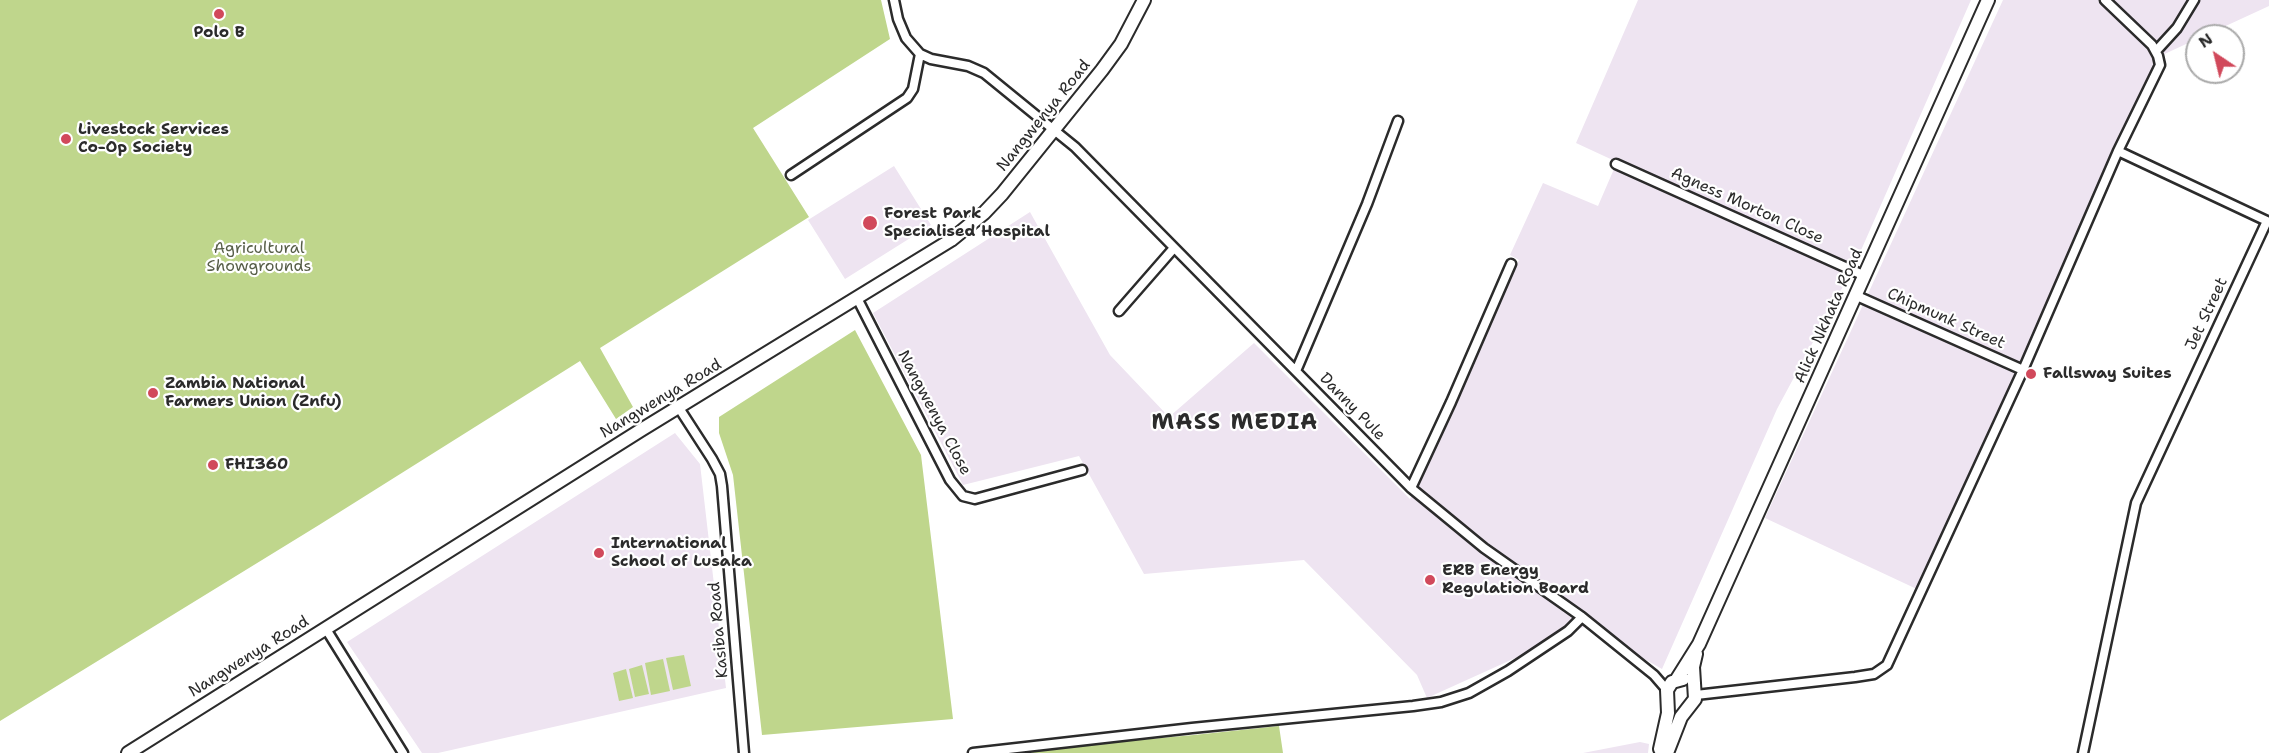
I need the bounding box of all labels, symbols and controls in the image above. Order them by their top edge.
marker: Polo B [212,7,226,21]
place label: Polo B [193,23,245,43]
north arrow [2185,24,2245,84]
text: N [2194,28,2217,53]
street label: Nangwenya Road [993,56,1095,176]
place label: Livestock Services Co-Op Society [78,120,229,158]
marker: Livestock Services Co-Op Society [59,132,73,146]
street label: Agness Morton Close [1668,164,1826,248]
place label: Forest Park Specialised Hospital [884,204,1050,242]
marker: Forest Park Specialised Hospital [861,214,879,232]
park label: Agricultural Showgrounds [207,239,311,277]
street label: Alick Nkhata Road [1791,246,1867,386]
street label: Jet Street [2182,275,2232,353]
street label: Chipmunk Street [1884,284,2008,354]
street label: Nangwenya Close [893,347,975,479]
street label: Nangwenya Road [597,355,725,443]
place label: Fallsway Suites [2043,364,2172,384]
marker: Fallsway Suites [2024,367,2038,381]
street label: Danny Pule [1315,369,1389,445]
place label: Zambia National Farmers Union (Znfu) [165,374,341,412]
marker: Zambia National Farmers Union (Znfu) [146,386,160,400]
district label: MASS MEDIA [1151,410,1319,436]
place label: FHI360 [225,455,288,475]
marker: FHI360 [206,458,220,472]
place label: International School of Lusaka [611,534,752,572]
marker: International School of Lusaka [592,546,606,560]
place label: ERB Energy Regulation Board [1442,561,1589,599]
marker: ERB Energy Regulation Board [1423,573,1437,587]
street label: Kasiba Road [705,581,733,679]
street label: Nangwenya Road [185,612,313,702]

